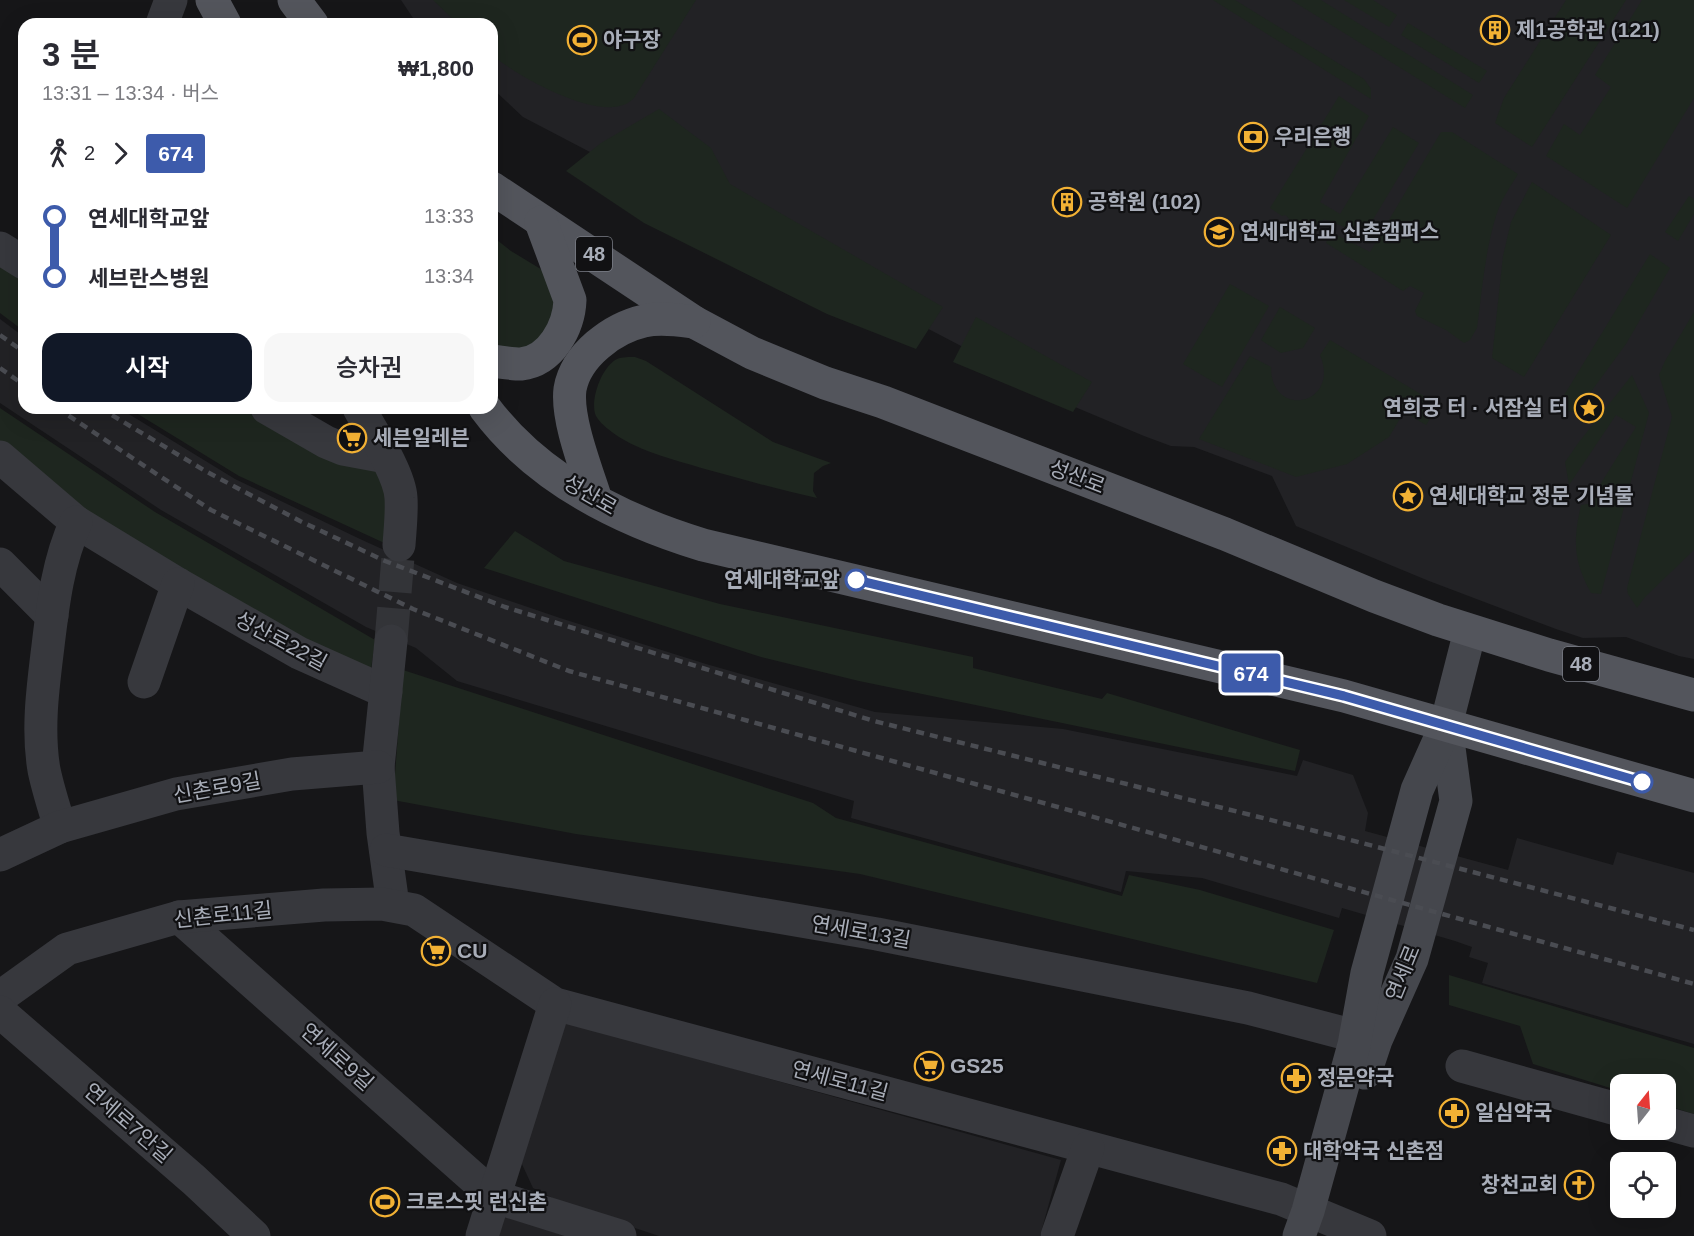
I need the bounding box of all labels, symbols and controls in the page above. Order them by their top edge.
building icon: 제1공학관 (121) [1479,14,1511,46]
place label: 제1공학관 (121) [1516,18,1660,41]
sports icon: 야구장 [566,24,598,56]
place label: 야구장 [603,28,661,51]
text: 3 분 [42,36,100,73]
text: ₩1,800 [398,56,474,81]
text: 13:31 – 13:34 · 버스 [42,82,219,104]
bank icon: 우리은행 [1237,121,1269,153]
place label: 우리은행 [1274,125,1351,148]
icon: walk [42,137,75,170]
icon: forward [104,137,137,170]
text: 2 [84,142,95,164]
text: 674 [158,142,193,165]
building icon: 공학원 (102) [1051,186,1083,218]
place label: 공학원 (102) [1088,190,1201,213]
text: 13:33 [424,205,474,227]
text: 연세대학교앞 [88,206,209,231]
school or university icon: 연세대학교 신촌캠퍼스 [1203,216,1235,248]
place label: 연세대학교 신촌캠퍼스 [1240,220,1439,243]
road number: 48 [576,237,612,271]
text: 13:34 [424,265,474,287]
text: 세브란스병원 [88,266,209,291]
button: 시작 [42,333,252,402]
button: 승차권 [264,333,474,402]
place icon: 연희궁 터 · 서잠실 터 [1573,392,1605,424]
place label: 연희궁 터 · 서잠실 터 [1383,396,1568,419]
supermarket icon: 세븐일레븐 [336,422,368,454]
place label: 세븐일레븐 [373,426,470,449]
street label: 성산로 [1046,455,1108,498]
street label: 성산로 [559,470,621,519]
place icon: 연세대학교 정문 기념물 [1392,480,1424,512]
place label: 연세대학교 정문 기념물 [1429,484,1634,507]
place label: 연세대학교앞 [724,568,840,591]
marker: 연세대학교앞 [845,569,867,591]
street label: 성산로22길 [231,607,331,674]
road number: 48 [1563,647,1599,681]
line badge: 674 [1216,654,1286,692]
text: 674 [1233,662,1269,685]
street label: 신촌로9길 [171,768,263,807]
unlabelled marker [1631,771,1653,793]
street label: 신촌로11길 [172,898,273,931]
street label: 연세로13길 [810,911,913,952]
supermarket icon: CU [420,935,452,967]
place label: CU [457,939,487,962]
street label: 연세로 [1381,942,1424,1004]
street label: 연세로9길 [297,1018,378,1095]
supermarket icon: GS25 [913,1050,945,1082]
place label: GS25 [950,1054,1004,1077]
street label: 연세로11길 [789,1057,891,1104]
pharmacy icon: 정문약국 [1280,1062,1312,1094]
place label: 정문약국 [1317,1066,1394,1089]
north arrow [1610,1074,1676,1140]
map controls [1610,1074,1676,1218]
street label: 연세로7안길 [80,1078,177,1167]
pharmacy icon: 일심약국 [1438,1097,1470,1129]
place label: 일심약국 [1475,1101,1552,1124]
pharmacy icon: 대학약국 신촌점 [1266,1135,1298,1167]
place label: 대학약국 신촌점 [1303,1139,1444,1162]
button: locate [1610,1152,1676,1218]
church icon: 창천교회 [1563,1169,1595,1201]
place label: 창천교회 [1481,1173,1558,1196]
sports icon: 크로스핏 런신촌 [369,1186,401,1218]
place label: 크로스핏 런신촌 [406,1190,547,1213]

